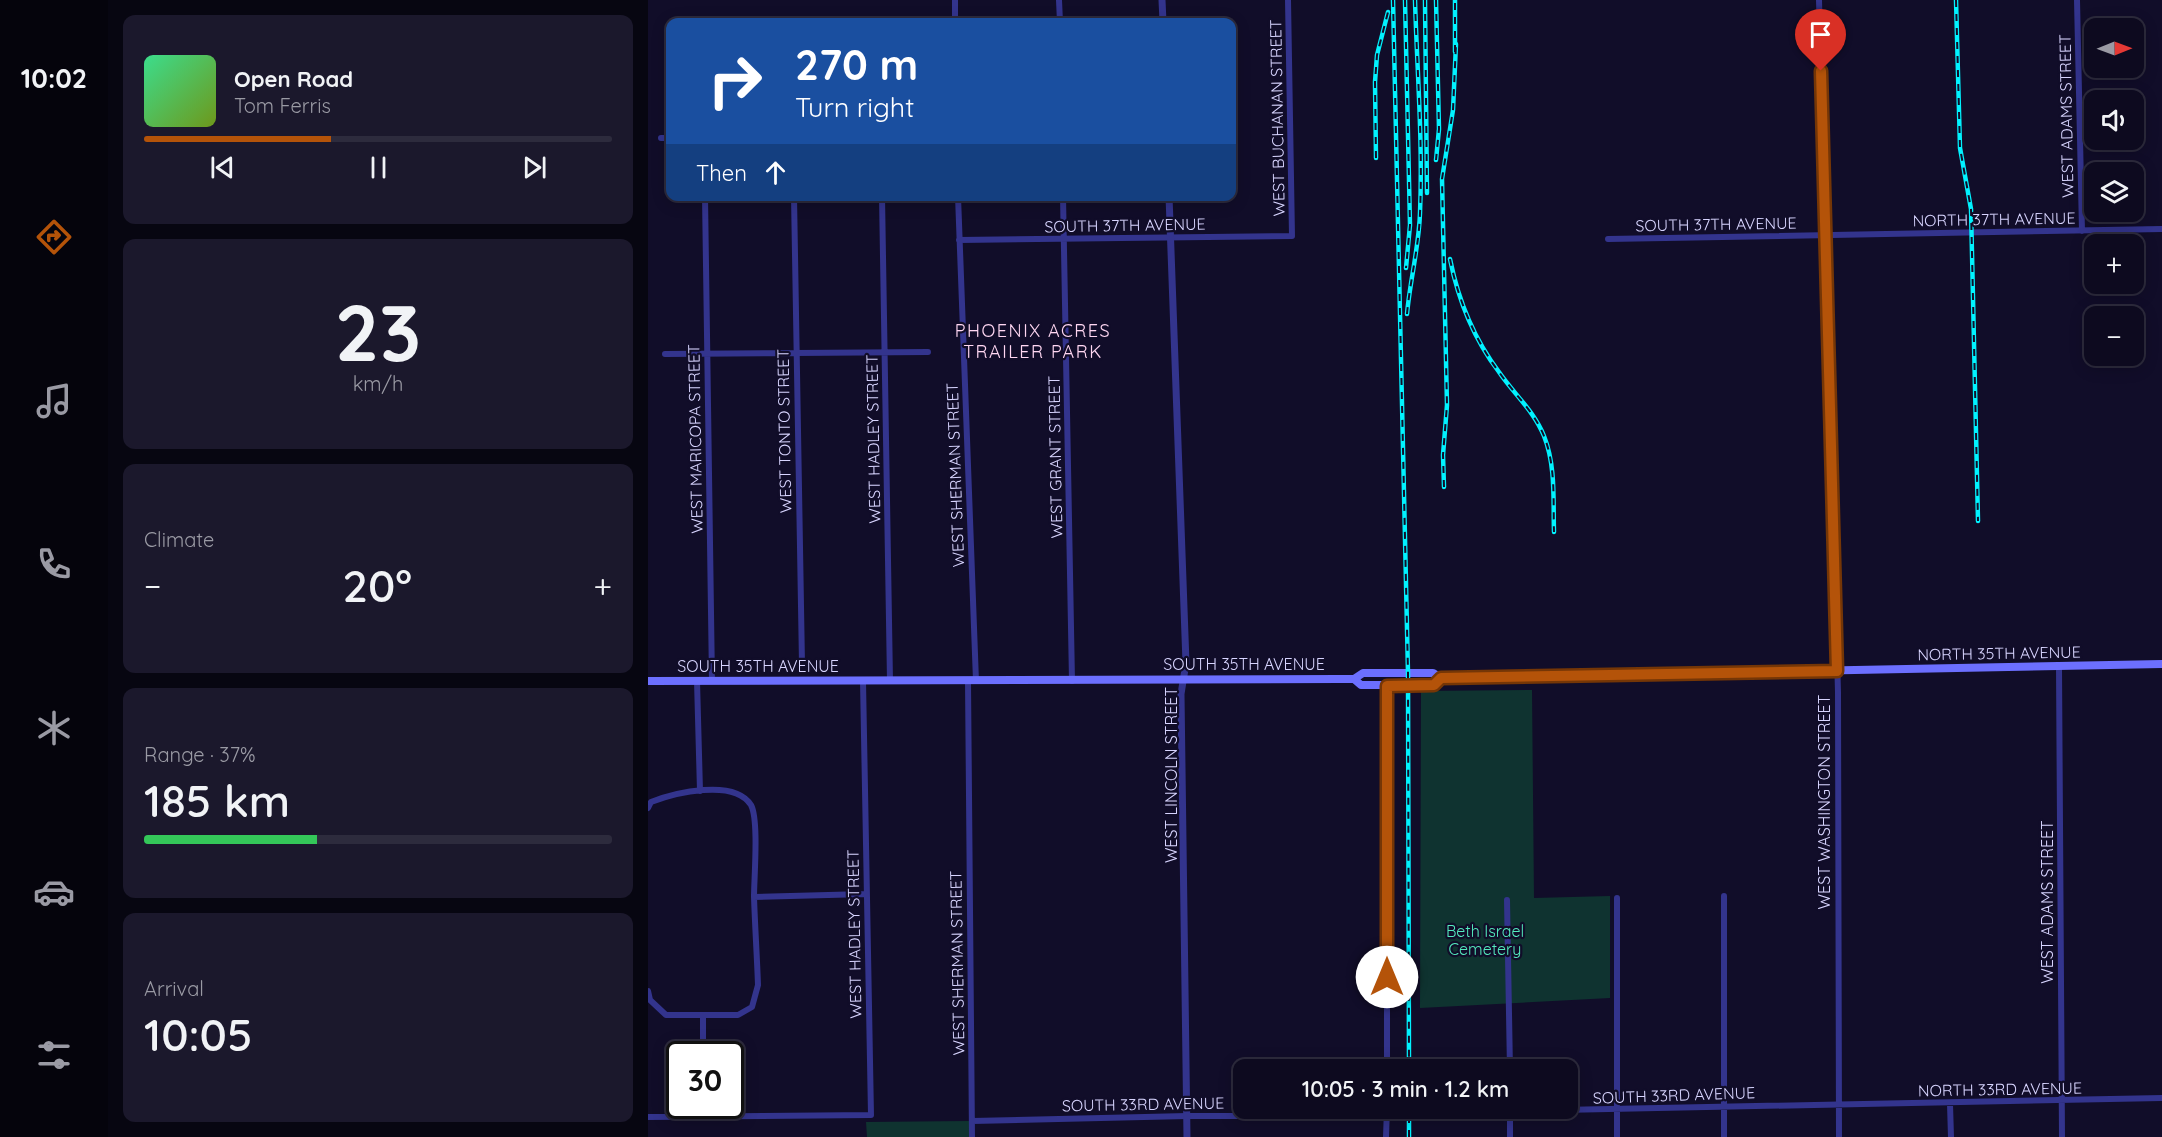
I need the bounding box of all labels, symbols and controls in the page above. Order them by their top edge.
pin [1795,9,1846,71]
icon: arrive [1804,18,1837,51]
north arrow [2084,18,2144,78]
map controls [2084,18,2144,366]
street label: WEST BUCHANAN STREET [1265,19,1289,217]
street label: WEST ADAMS STREET [2055,34,2077,198]
text: 270 m [795,38,918,91]
icon: right [696,42,774,120]
text: 10:02 [21,61,87,95]
text: Open Road [234,65,353,93]
text: Turn right [795,90,914,124]
button: sound [2084,90,2144,150]
text: Tom Ferris [234,93,331,118]
icon: previous [206,151,239,184]
icon: pause [362,151,395,184]
icon: next [518,151,551,184]
icon: ahead [759,156,792,189]
text: Then [696,159,747,187]
button: layers [2084,162,2144,222]
street label: NORTH 37TH AVENUE [1912,208,2076,230]
street label: SOUTH 37TH AVENUE [1635,213,1797,235]
street label: SOUTH 37TH AVENUE [1044,214,1206,236]
icon: directions [33,216,75,258]
button: + [2084,234,2144,294]
text: 23 [335,283,421,381]
button: − [2084,306,2144,366]
district label: PHOENIX ACRES TRAILER PARK [955,319,1111,363]
street label: WEST MARICOPA STREET [683,344,707,534]
street label: WEST TONTO STREET [773,349,795,513]
street label: WEST HADLEY STREET [862,354,884,524]
text: km/h [353,371,403,396]
street label: WEST GRANT STREET [1044,375,1066,538]
icon: music [33,380,75,422]
street label: WEST SHERMAN STREET [942,382,968,568]
text: Climate [144,527,214,552]
icon: phone [33,543,75,585]
text: 20° [343,557,412,613]
text: − [144,565,161,606]
text: + [593,565,612,606]
street label: NORTH 35TH AVENUE [1917,642,2081,664]
street label: SOUTH 35TH AVENUE [1163,654,1325,674]
street label: SOUTH 35TH AVENUE [677,656,839,676]
street label: WEST LINCOLN STREET [1161,687,1181,863]
street label: WEST WASHINGTON STREET [1814,694,1834,909]
icon: climate [33,707,75,749]
text: Range · 37% [144,742,256,767]
text: 185 km [144,772,290,828]
street label: WEST ADAMS STREET [2037,820,2057,984]
street label: WEST HADLEY STREET [843,849,865,1019]
street label: WEST SHERMAN STREET [945,870,969,1056]
icon: car [33,871,75,913]
park label: Beth Israel Cemetery [1446,921,1524,959]
position arrow [1355,945,1419,1009]
text: Arrival [144,976,204,1001]
text: 10:05 [144,1006,252,1062]
icon: filters [33,1034,75,1076]
speed limit sign: 30 [666,1041,744,1119]
text: 10:05 · 3 min · 1.2 km [1302,1075,1509,1103]
street label: NORTH 33RD AVENUE [1918,1078,2082,1100]
street label: SOUTH 33RD AVENUE [1593,1082,1755,1108]
street label: SOUTH 33RD AVENUE [1062,1093,1224,1115]

